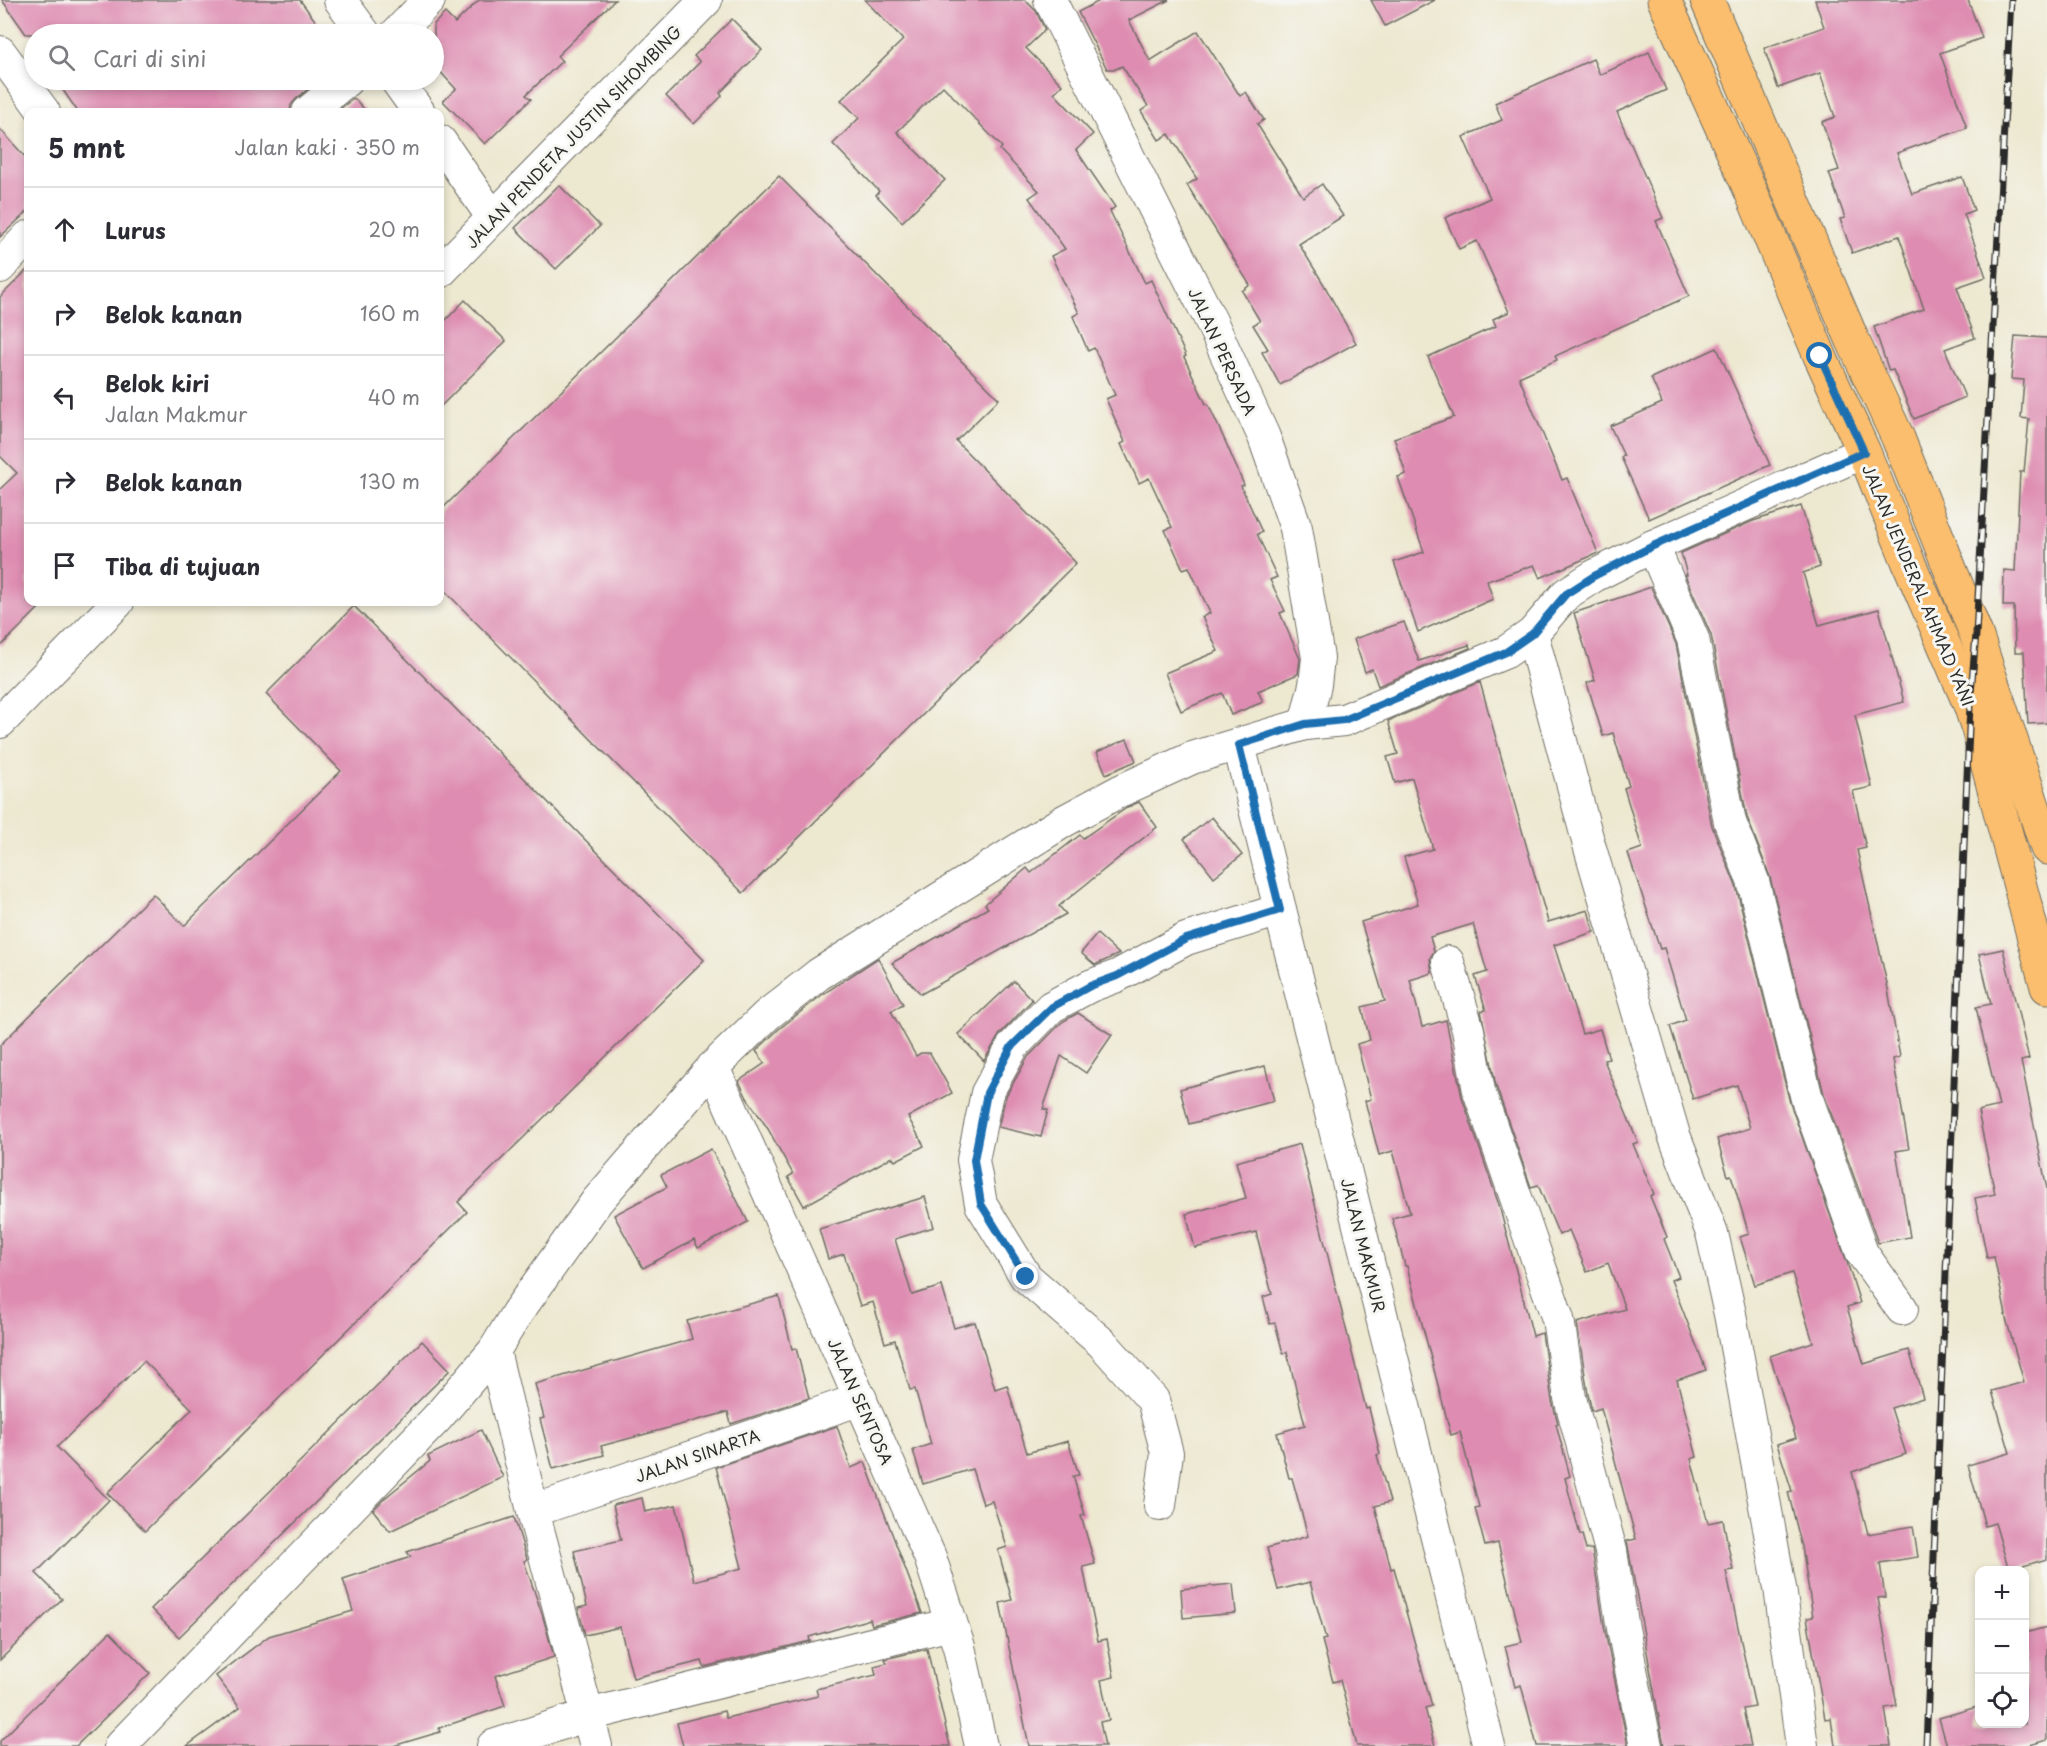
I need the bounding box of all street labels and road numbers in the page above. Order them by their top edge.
street label: JALAN PENDETA JUSTIN SIHOMBING [459,19,687,253]
street label: JALAN PERSADA [1183,283,1263,419]
street label: JALAN JENDERAL AHMAD YANI [1857,460,1981,710]
street label: JALAN MAKMUR [1336,1175,1392,1315]
street label: JALAN SENTOSA [822,1334,900,1468]
street label: JALAN SINARTA [632,1422,763,1488]

